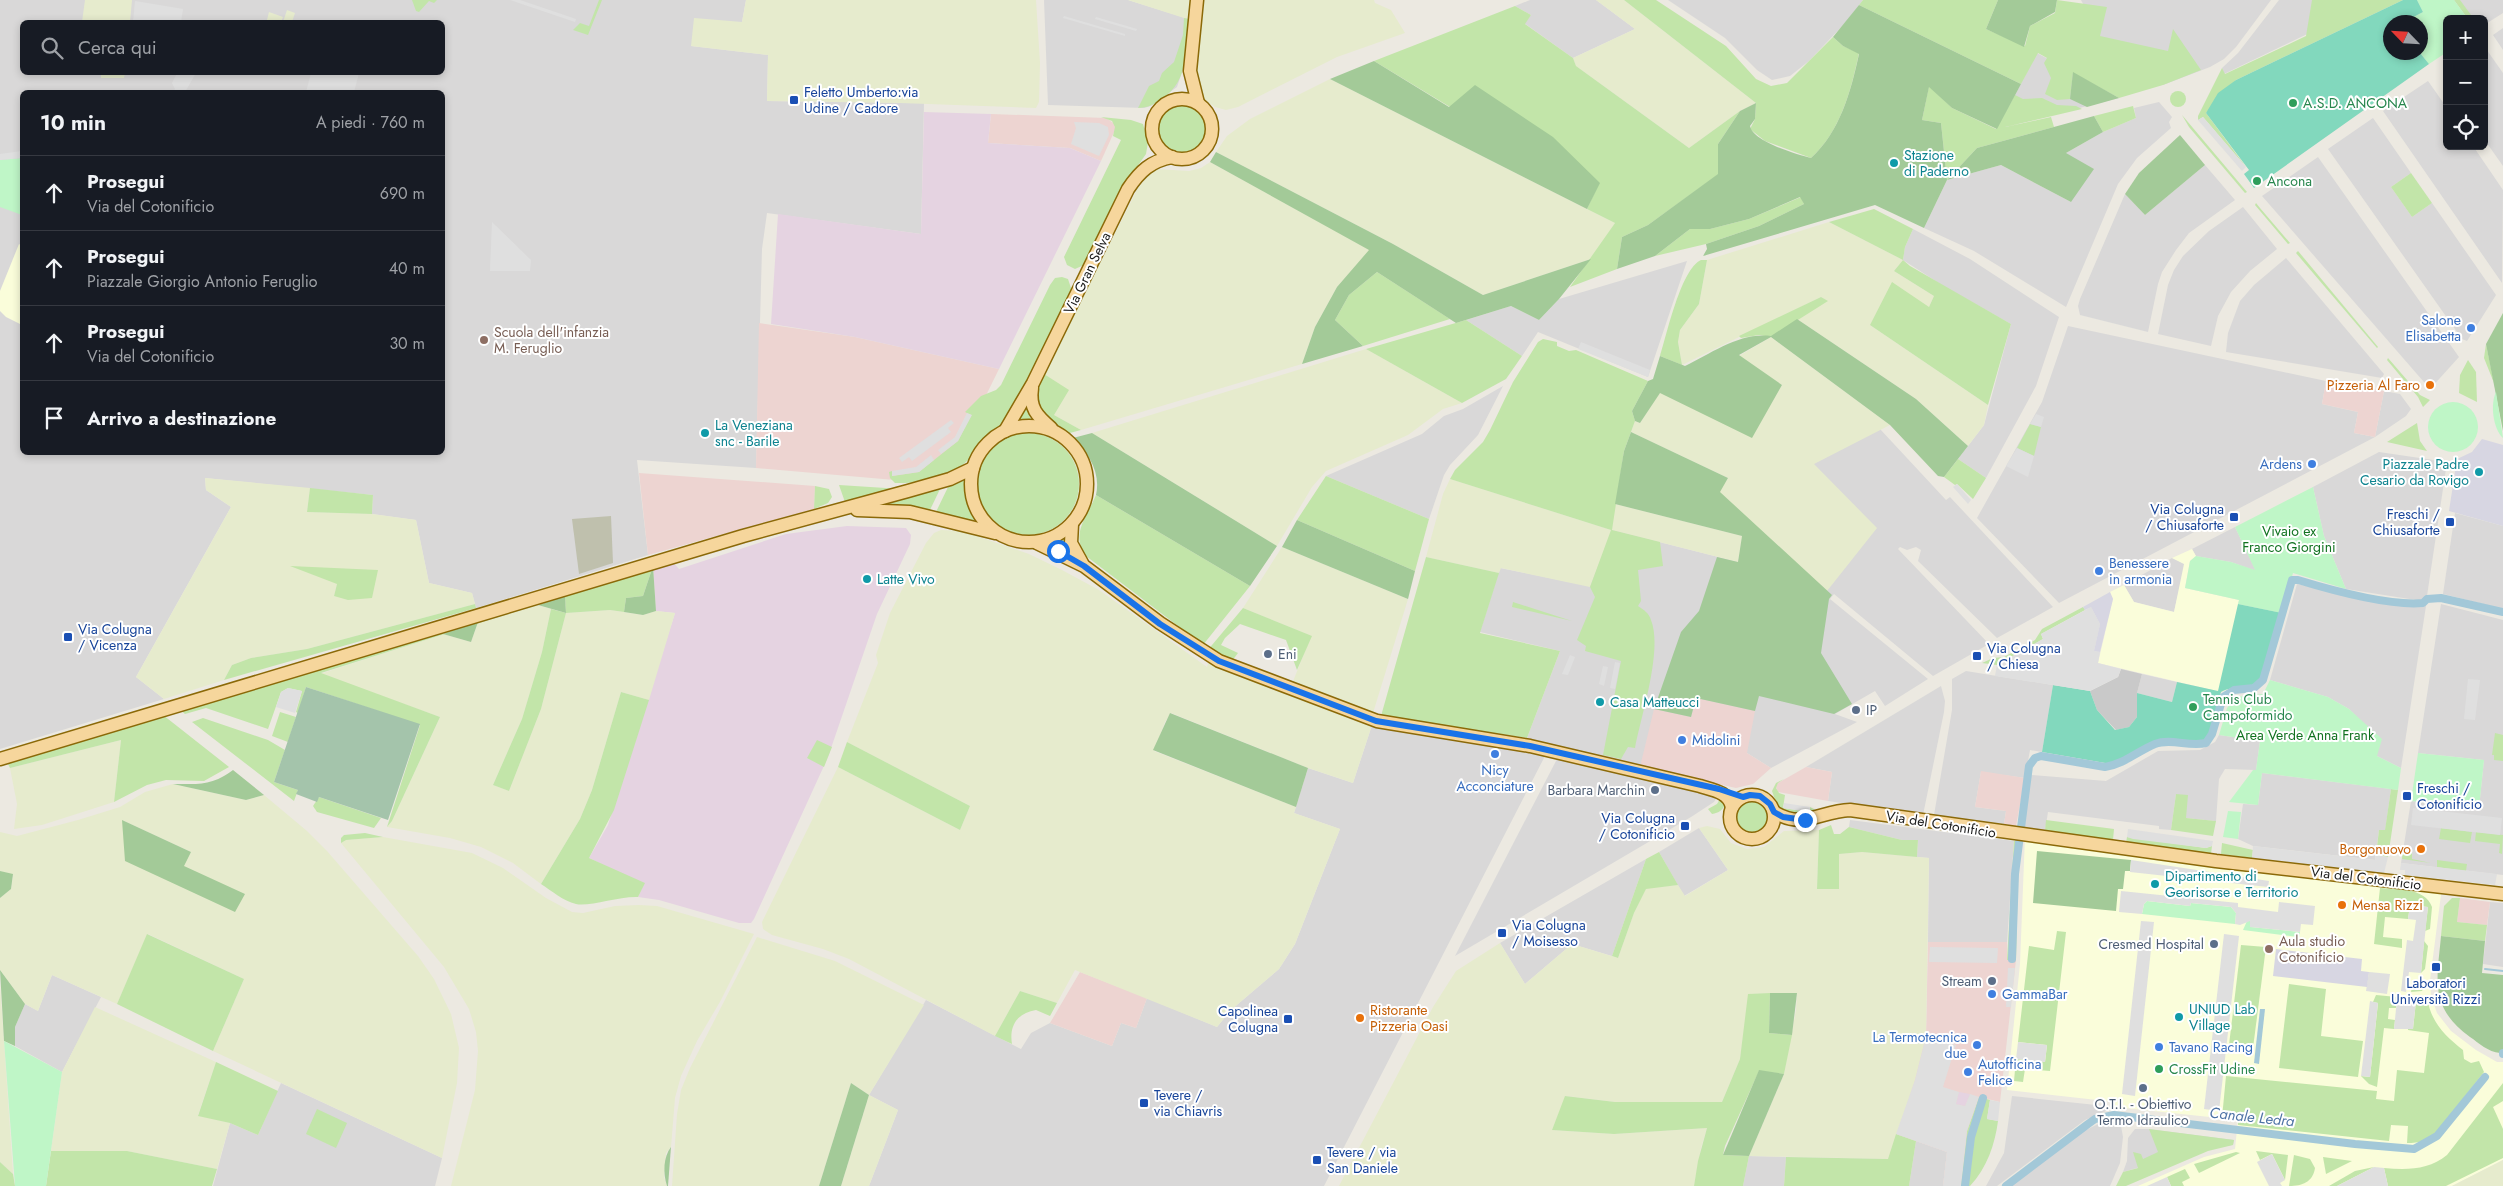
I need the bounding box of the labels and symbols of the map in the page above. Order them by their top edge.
north arrow [2383,15,2428,60]
place label: Feletto Umberto:via Udine / Cadore [804,82,918,118]
place label: A.S.D. ANCONA [2303,93,2408,113]
marker: Feletto Umberto:via Udine / Cadore [788,94,800,106]
marker: A.S.D. ANCONA [2287,97,2299,109]
place label: Stazione di Paderno [1904,145,1969,181]
marker: Stazione di Paderno [1888,157,1900,169]
place label: Ancona [2267,171,2312,191]
marker: Ancona [2251,175,2263,187]
street label: Via Gran Selva [1059,229,1115,317]
place label: Salone Elisabetta [2405,310,2461,346]
place label: Scuola dell'infanzia M. Feruglio [494,322,609,358]
marker: Salone Elisabetta [2465,322,2477,334]
marker: Scuola dell'infanzia M. Feruglio [478,334,490,346]
place label: Pizzeria Al Faro [2327,375,2420,395]
marker: Pizzeria Al Faro [2424,379,2436,391]
place label: La Veneziana snc - Barile [715,415,793,451]
marker: La Veneziana snc - Barile [699,427,711,439]
place label: Ardens [2260,454,2302,474]
place label: Piazzale Padre Cesario da Rovigo [2360,454,2469,490]
marker: Ardens [2306,458,2318,470]
marker: Piazzale Padre Cesario da Rovigo [2473,466,2485,478]
place label: Via Colugna / Chiusaforte [2145,499,2224,535]
place label: Freschi / Chiusaforte [2373,504,2440,540]
marker: Via Colugna / Chiusaforte [2228,511,2240,523]
marker: Freschi / Chiusaforte [2444,516,2456,528]
park label: Vivaio ex Franco Giorgini [2242,521,2336,557]
route start [1047,540,1070,563]
place label: Benessere in armonia [2109,553,2172,589]
marker: Benessere in armonia [2093,565,2105,577]
place label: Latte Vivo [877,569,935,589]
marker: Latte Vivo [861,573,873,585]
place label: Via Colugna / Vicenza [78,619,152,655]
marker: Via Colugna / Vicenza [62,631,74,643]
place label: Via Colugna / Chiesa [1987,638,2061,674]
place label: Eni [1278,644,1297,664]
marker: Eni [1262,648,1274,660]
marker: Via Colugna / Chiesa [1971,650,1983,662]
place label: Tennis Club Campoformido [2203,689,2293,725]
place label: Casa Matteucci [1610,692,1699,712]
marker: Casa Matteucci [1594,696,1606,708]
place label: IP [1866,700,1877,720]
marker: Tennis Club Campoformido [2187,701,2199,713]
marker: IP [1850,704,1862,716]
park label: Area Verde Anna Frank [2236,725,2375,745]
place label: Midolini [1692,730,1740,750]
marker: Midolini [1676,734,1688,746]
marker: Nicy Acconciature [1489,748,1501,760]
place label: Nicy Acconciature [1456,760,1534,796]
place label: Freschi / Cotonificio [2417,778,2482,814]
place label: Barbara Marchin [1548,780,1645,800]
marker: Barbara Marchin [1649,784,1661,796]
marker: Freschi / Cotonificio [2401,790,2413,802]
street label: Via del Cotonificio [1884,805,1998,843]
place label: Via Colugna / Cotonificio [1599,808,1675,844]
route end [1794,809,1817,832]
marker: Via Colugna / Cotonificio [1679,820,1691,832]
place label: Borgonuovo [2340,839,2411,859]
marker: Borgonuovo [2415,843,2427,855]
street label: Via del Cotonificio [2310,861,2423,895]
place label: Dipartimento di Georisorse e Territorio [2165,866,2299,902]
marker: Dipartimento di Georisorse e Territorio [2149,878,2161,890]
place label: Mensa Rizzi [2352,895,2423,915]
marker: Mensa Rizzi [2336,899,2348,911]
place label: Via Colugna / Moisesso [1512,915,1586,951]
marker: Via Colugna / Moisesso [1496,927,1508,939]
place label: Aula studio Cotonificio [2279,931,2345,967]
place label: Cresmed Hospital [2098,934,2204,954]
marker: Cresmed Hospital [2208,938,2220,950]
marker: Aula studio Cotonificio [2263,943,2275,955]
marker: Laboratori Università Rizzi [2430,961,2442,973]
place label: Stream [1942,971,1982,991]
place label: Laboratori Università Rizzi [2391,973,2481,1009]
marker: Stream [1986,975,1998,987]
place label: GammaBar [2002,984,2068,1004]
marker: GammaBar [1986,988,1998,1000]
place label: UNIUD Lab Village [2189,999,2256,1035]
place label: Ristorante Pizzeria Oasi [1370,1000,1448,1036]
place label: Capolinea Colugna [1218,1001,1278,1037]
marker: UNIUD Lab Village [2173,1011,2185,1023]
marker: Ristorante Pizzeria Oasi [1354,1012,1366,1024]
marker: Capolinea Colugna [1282,1013,1294,1025]
place label: La Termotecnica due [1872,1027,1967,1063]
place label: Tavano Racing [2169,1037,2253,1057]
marker: La Termotecnica due [1971,1039,1983,1051]
marker: Tavano Racing [2153,1041,2165,1053]
place label: Autofficina Felice [1978,1054,2041,1090]
place label: CrossFit Udine [2169,1059,2255,1079]
marker: CrossFit Udine [2153,1063,2165,1075]
marker: Autofficina Felice [1962,1066,1974,1078]
marker: O.T.I. - Obiettivo Termo Idraulico [2137,1082,2149,1094]
place label: Tevere / via Chiavris [1154,1085,1223,1121]
place label: O.T.I. - Obiettivo Termo Idraulico [2095,1094,2192,1130]
marker: Tevere / via Chiavris [1138,1097,1150,1109]
water label: Canale Ledra [2208,1102,2296,1132]
place label: Tevere / via San Daniele [1327,1142,1398,1178]
marker: Tevere / via San Daniele [1311,1154,1323,1166]

